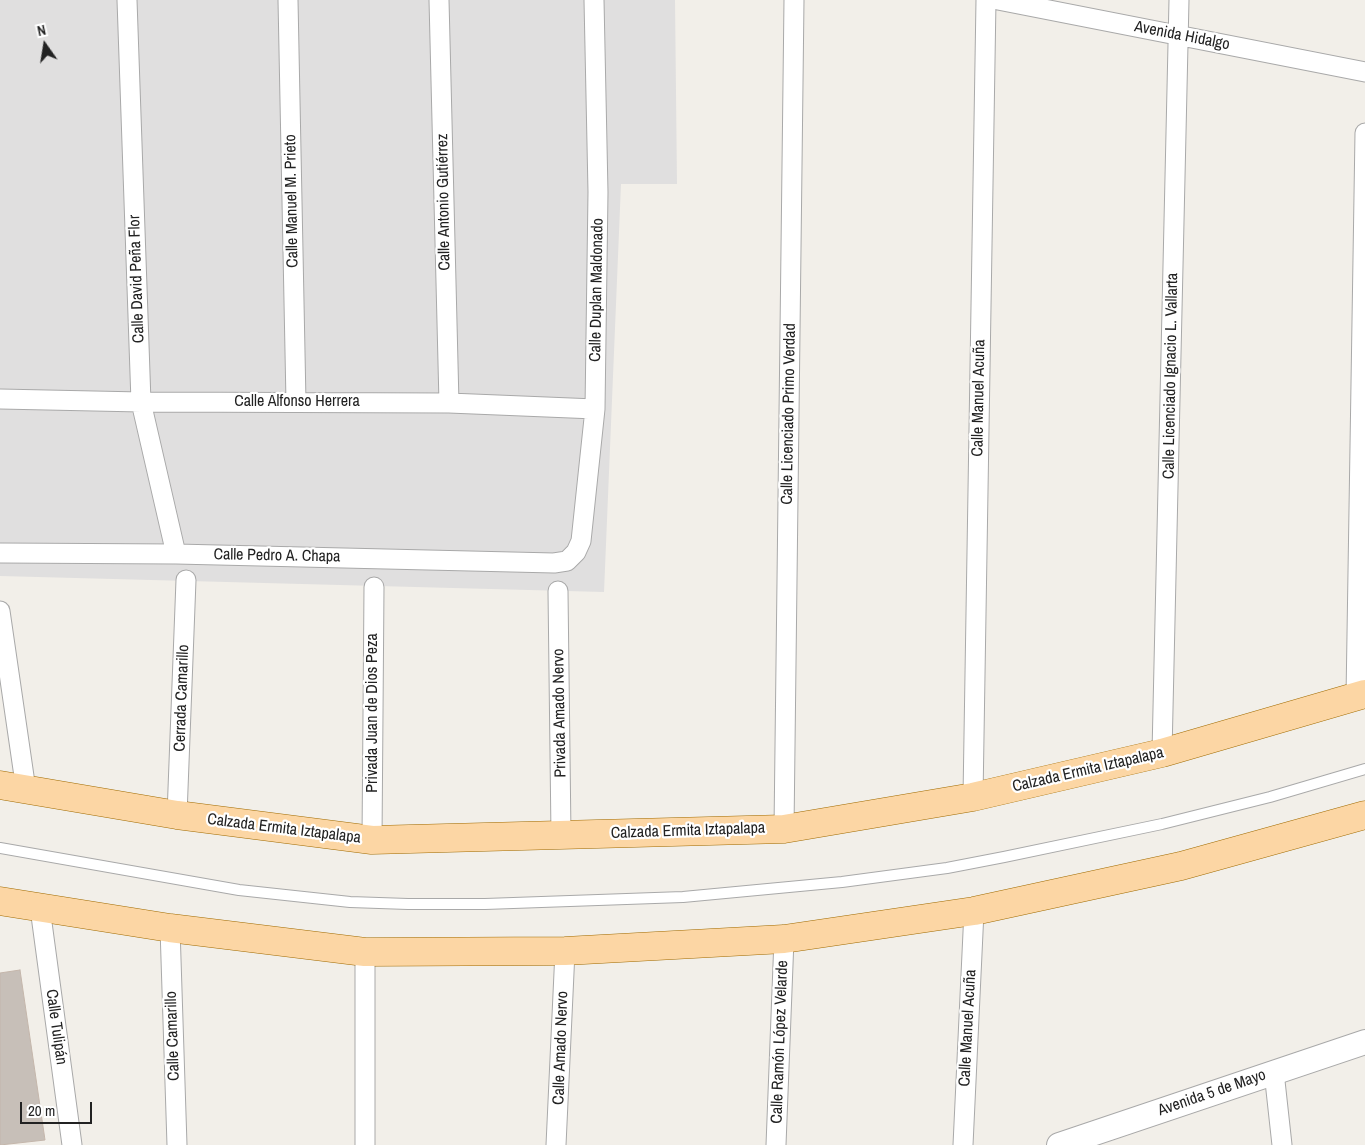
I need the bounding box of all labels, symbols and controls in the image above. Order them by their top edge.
street label: Avenida Hidalgo [1133,17,1231,55]
north arrow [20,20,70,70]
text: N [36,21,48,40]
street label: Calle Antonio Gutiérrez [433,133,455,271]
street label: Calle Manuel M. Prieto [281,134,303,268]
street label: Calle David Peña Flor [125,215,149,343]
street label: Calle Duplan Maldonado [586,218,608,362]
street label: Calle Licenciado Ignacio L. Vallarta [1160,273,1182,479]
street label: Calle Licenciado Primo Verdad [778,323,800,505]
street label: Calle Manuel Acuña [968,339,990,457]
street label: Calle Alfonso Herrera [234,392,360,412]
street label: Calle Pedro A. Chapa [213,545,341,567]
street label: Privada Juan de Dios Peza [363,633,383,793]
street label: Cerrada Camarillo [171,644,193,752]
street label: Privada Amado Nervo [549,648,571,778]
street label: Calzada Ermita Iztapalapa [1011,743,1165,797]
street label: Calzada Ermita Iztapalapa [206,810,362,848]
street label: Calzada Ermita Iztapalapa [610,819,766,843]
street label: Calle Ramón López Velarde [768,960,792,1124]
street label: Calle Manuel Acuña [955,969,981,1087]
street label: Calle Tulipán [41,988,71,1066]
street label: Calle Camarillo [162,991,184,1081]
street label: Calle Amado Nervo [549,991,573,1105]
street label: Avenida 5 de Mayo [1156,1066,1268,1120]
scale bar [22,1092,95,1124]
text: 20 m [28,1100,55,1121]

